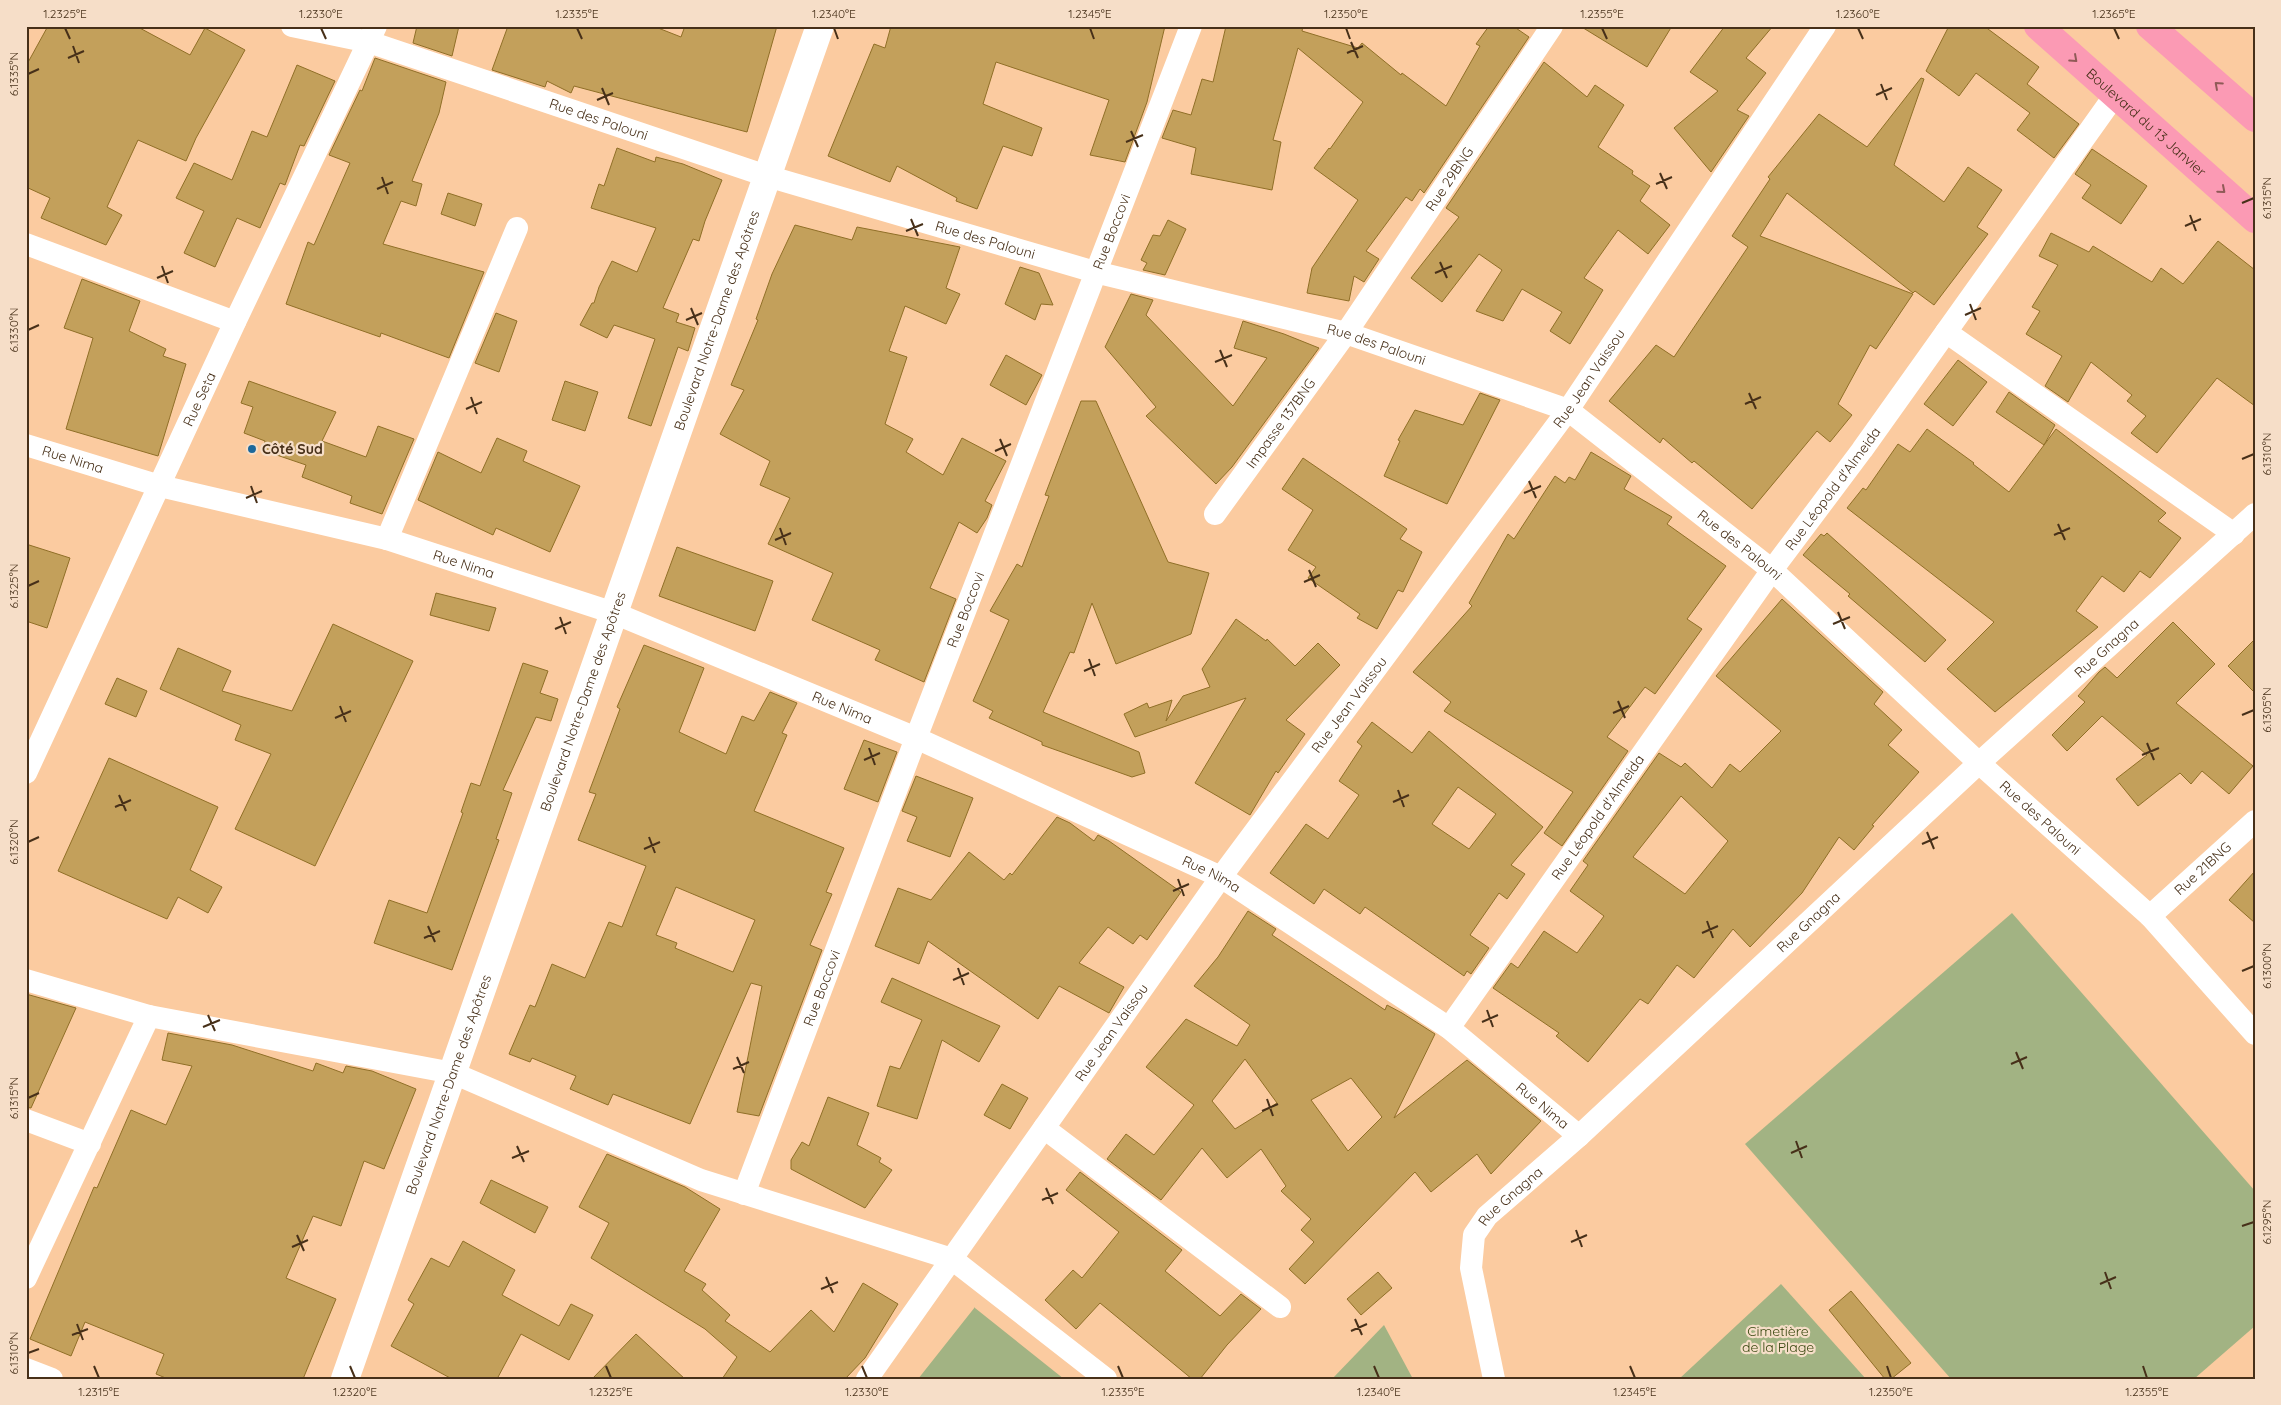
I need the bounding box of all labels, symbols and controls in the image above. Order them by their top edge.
text: 1.2325°E [43,6,87,21]
text: 1.2330°E [299,6,343,21]
text: 1.2335°E [555,6,599,21]
text: 1.2340°E [812,6,856,21]
text: 1.2345°E [1068,6,1112,21]
text: 1.2350°E [1324,6,1368,21]
text: 1.2355°E [1580,6,1624,21]
text: 1.2360°E [1836,6,1880,21]
text: 1.2365°E [2092,6,2136,21]
text: 6.1335°N [6,52,21,96]
one-way arrow [2069,53,2078,62]
street label: Boulevard du 13 Janvier [2082,64,2211,181]
one-way arrow [2215,82,2224,91]
street label: Rue des Palouni [547,94,650,144]
street label: Rue 29BNG [1421,143,1477,214]
text: 6.1315°N [2259,177,2274,219]
one-way arrow [2216,184,2225,192]
street label: Rue Boccovi [1089,191,1134,272]
street label: Boulevard Notre-Dame des Apôtres [670,208,764,433]
street label: Rue des Palouni [933,217,1037,263]
text: 6.1330°N [6,308,21,353]
street label: Rue des Palouni [1325,320,1428,369]
street label: Rue Jean Vaissou [1549,325,1629,431]
street label: Rue Seta [179,369,220,429]
street label: Impasse 137BNG [1242,375,1319,472]
street label: Rue Léopold d'Almeida [1781,423,1885,554]
text: 6.1310°N [2259,432,2274,476]
place label: Côté Sud [262,440,323,458]
street label: Rue Nima [40,441,106,477]
marker: Côté Sud [246,443,258,455]
street label: Rue des Palouni [1694,506,1786,584]
street label: Rue Nima [431,546,497,582]
text: 6.1325°N [6,564,21,608]
street label: Rue Boccovi [943,569,988,650]
street label: Boulevard Notre-Dame des Apôtres [536,589,630,814]
street label: Rue Gnagna [2070,614,2142,682]
street label: Rue Jean Vaissou [1307,653,1391,756]
street label: Rue Nima [809,687,875,728]
text: 6.1305°N [2259,687,2274,733]
street label: Rue Léopold d'Almeida [1547,751,1648,883]
street label: Rue des Palouni [1996,777,2085,859]
text: 6.1320°N [6,819,21,865]
street label: Rue 21BNG [2170,838,2235,899]
street label: Rue Nima [1179,852,1244,896]
street label: Rue Gnagna [1773,888,1844,956]
text: 6.1300°N [2259,943,2274,989]
street label: Rue Boccovi [799,948,844,1029]
street label: Boulevard Notre-Dame des Apôtres [401,972,495,1197]
street label: Rue Jean Vaissou [1071,980,1152,1085]
text: 6.1315°N [6,1077,21,1119]
street label: Rue Nima [1512,1078,1573,1133]
street label: Rue Gnagna [1474,1163,1546,1229]
text: 6.1295°N [2259,1199,2274,1245]
park label: Cimetière de la Plage [1742,1322,1814,1356]
text: 6.1310°N [6,1331,21,1375]
text: 1.2315°E [78,1384,120,1399]
text: 1.2320°E [333,1384,377,1399]
text: 1.2325°E [589,1384,633,1399]
text: 1.2330°E [845,1384,889,1399]
text: 1.2335°E [1101,1384,1145,1399]
text: 1.2340°E [1357,1384,1401,1399]
text: 1.2345°E [1613,1384,1657,1399]
text: 1.2350°E [1869,1384,1913,1399]
text: 1.2355°E [2125,1384,2169,1399]

